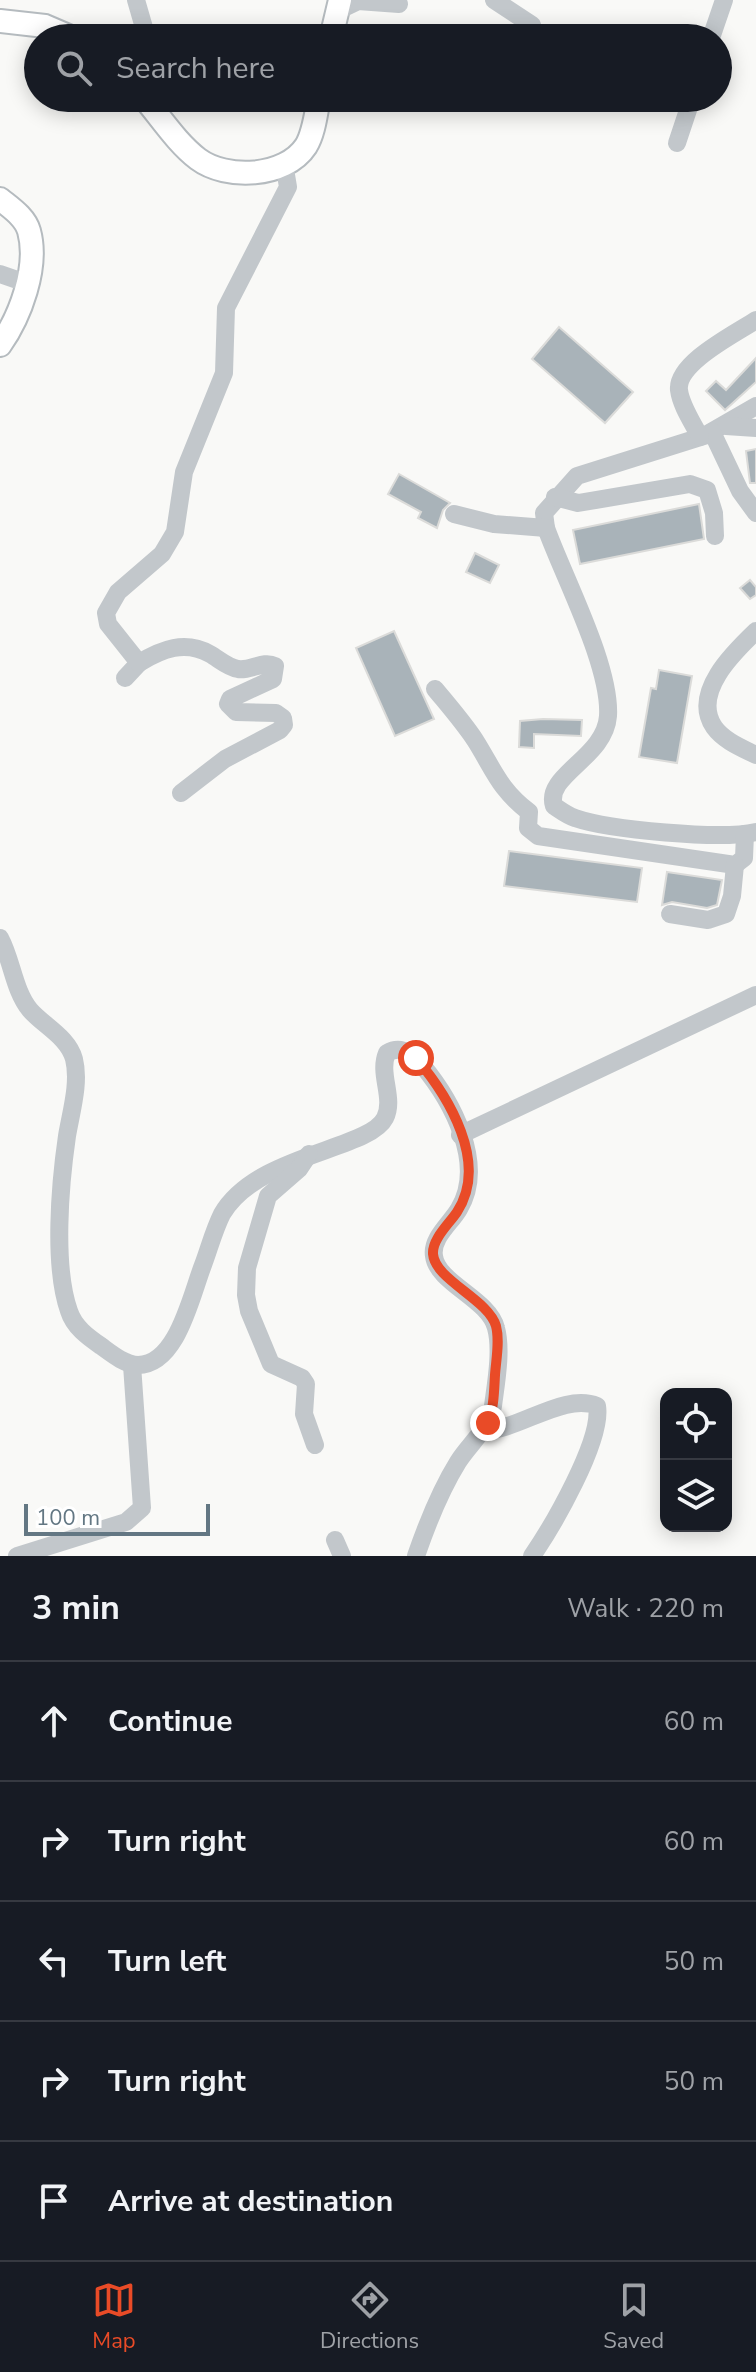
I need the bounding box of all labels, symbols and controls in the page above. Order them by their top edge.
search box [24,24,732,112]
icon: search [52,46,96,90]
text: Search here [116,48,275,89]
route start [398,1040,434,1076]
map controls [660,1388,732,1532]
button: locate [660,1388,732,1460]
route end [470,1405,506,1441]
button: layers [660,1460,732,1532]
scale bar [24,1500,210,1536]
text: 100 m [36,1503,100,1533]
text: 3 min [32,1585,120,1631]
text: Walk · 220 m [567,1591,724,1626]
icon: ahead [32,1699,76,1743]
text: Continue [108,1701,233,1742]
text: 60 m [664,1704,724,1739]
icon: right [32,1819,76,1863]
text: Turn right [108,1821,246,1862]
text: 60 m [664,1824,724,1859]
icon: left [32,1939,76,1983]
text: Turn left [108,1941,226,1982]
text: 50 m [664,1944,724,1979]
icon: right [32,2059,76,2103]
text: Turn right [108,2061,246,2102]
text: 50 m [664,2064,724,2099]
icon: arrive [32,2179,76,2223]
text: Arrive at destination [108,2181,393,2222]
tab: Map [92,2278,136,2356]
tab: Directions [320,2278,419,2356]
tab: Saved [603,2278,664,2356]

